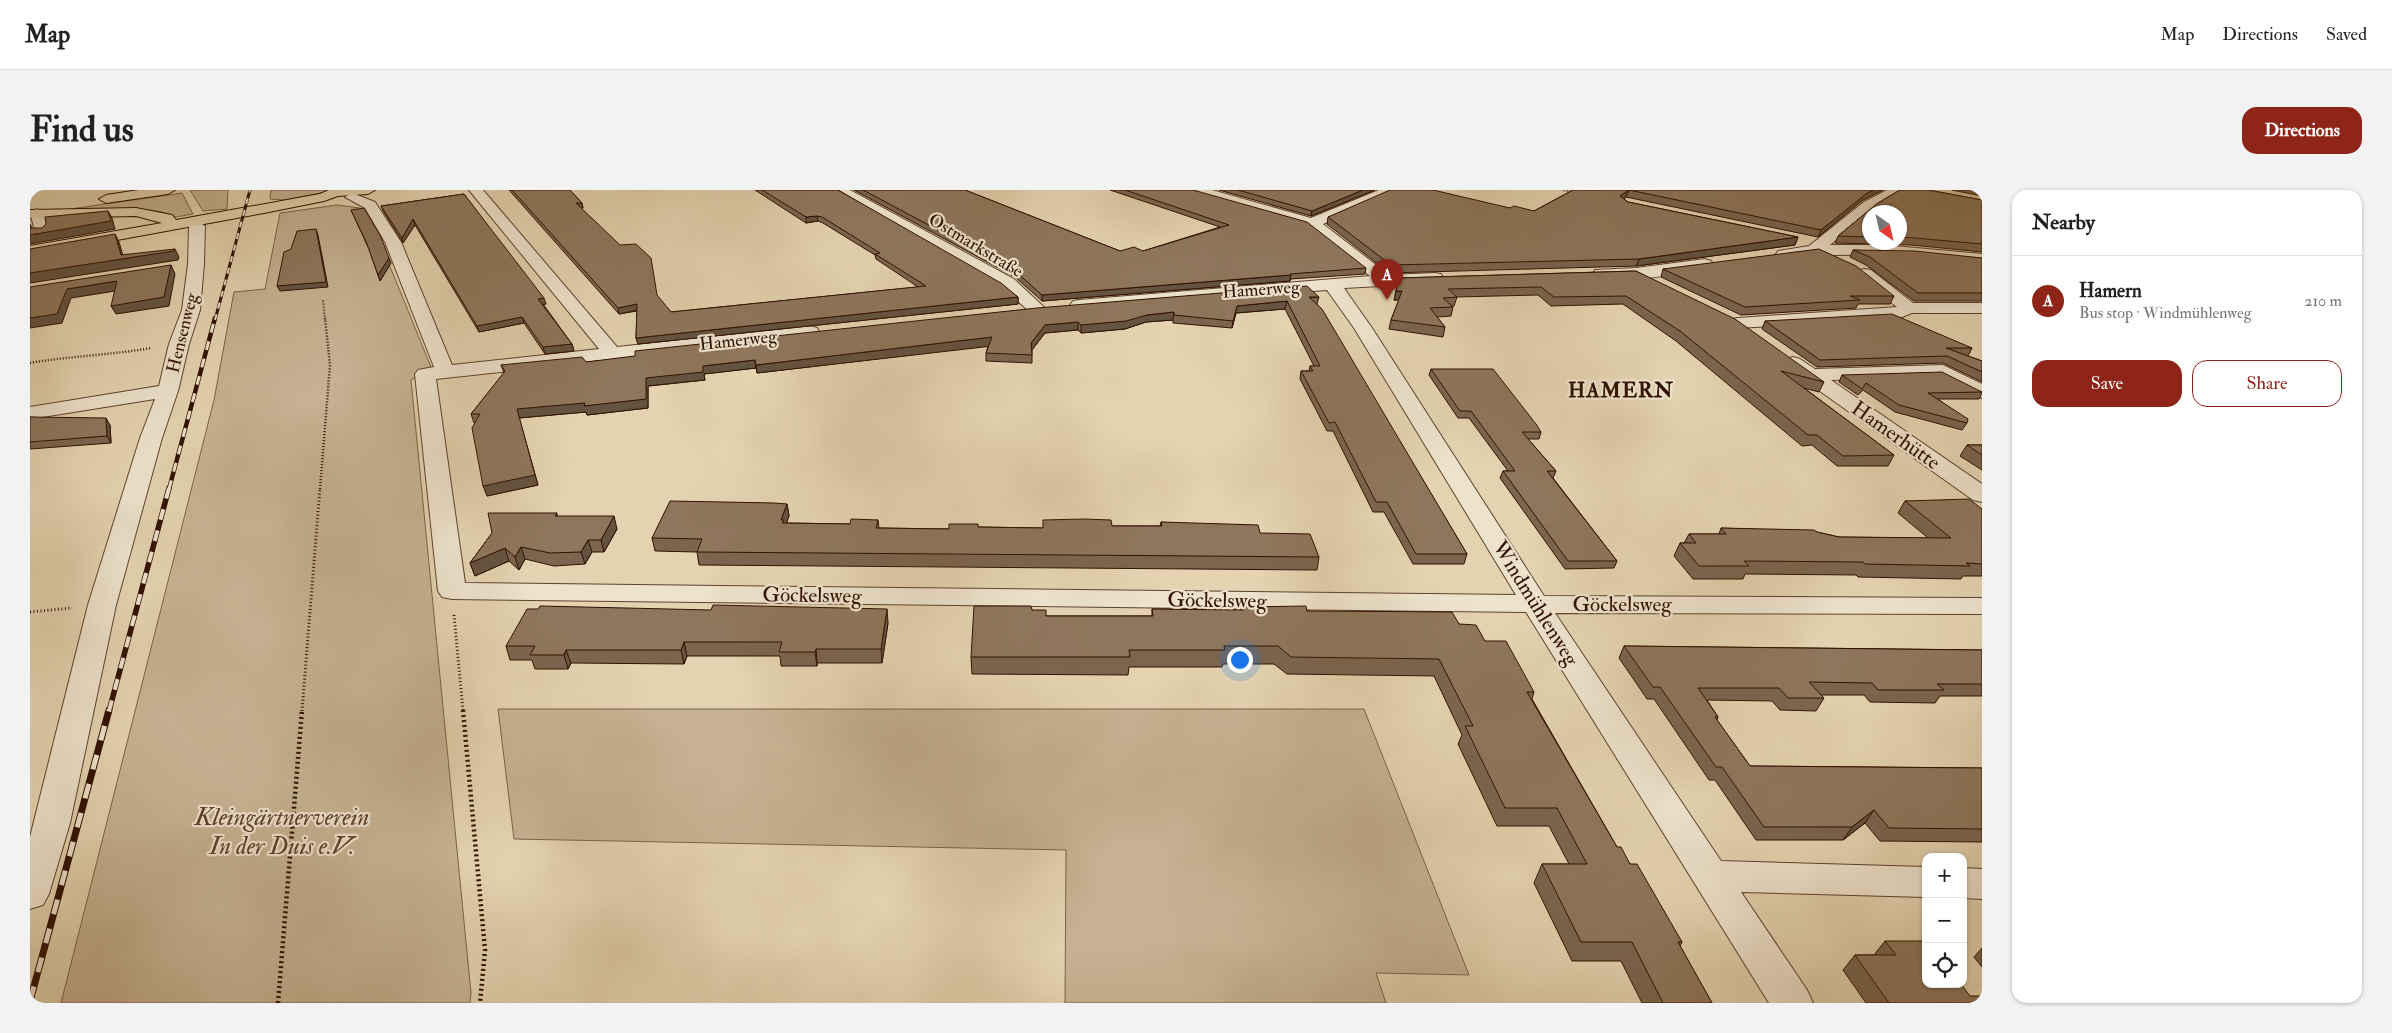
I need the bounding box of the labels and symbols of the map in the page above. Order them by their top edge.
north arrow [1862,205,1907,250]
street label: Ostmarkstraße [924,208,1028,283]
pin: A [1371,259,1403,300]
street label: Hamerweg [1221,275,1302,304]
street label: Hensenweg [161,290,204,375]
street label: Hamerweg [698,325,779,356]
district label: HAMERN [1568,377,1674,404]
street label: Hamerhütte [1846,395,1946,476]
street label: Windmühlenweg [1486,535,1585,671]
street label: Göckelsweg [762,581,862,610]
street label: Göckelsweg [1167,586,1267,615]
street label: Göckelsweg [1572,591,1672,618]
your location [1227,647,1253,673]
park label: Kleingärtnerverein In der Duis e.V. [194,802,369,862]

